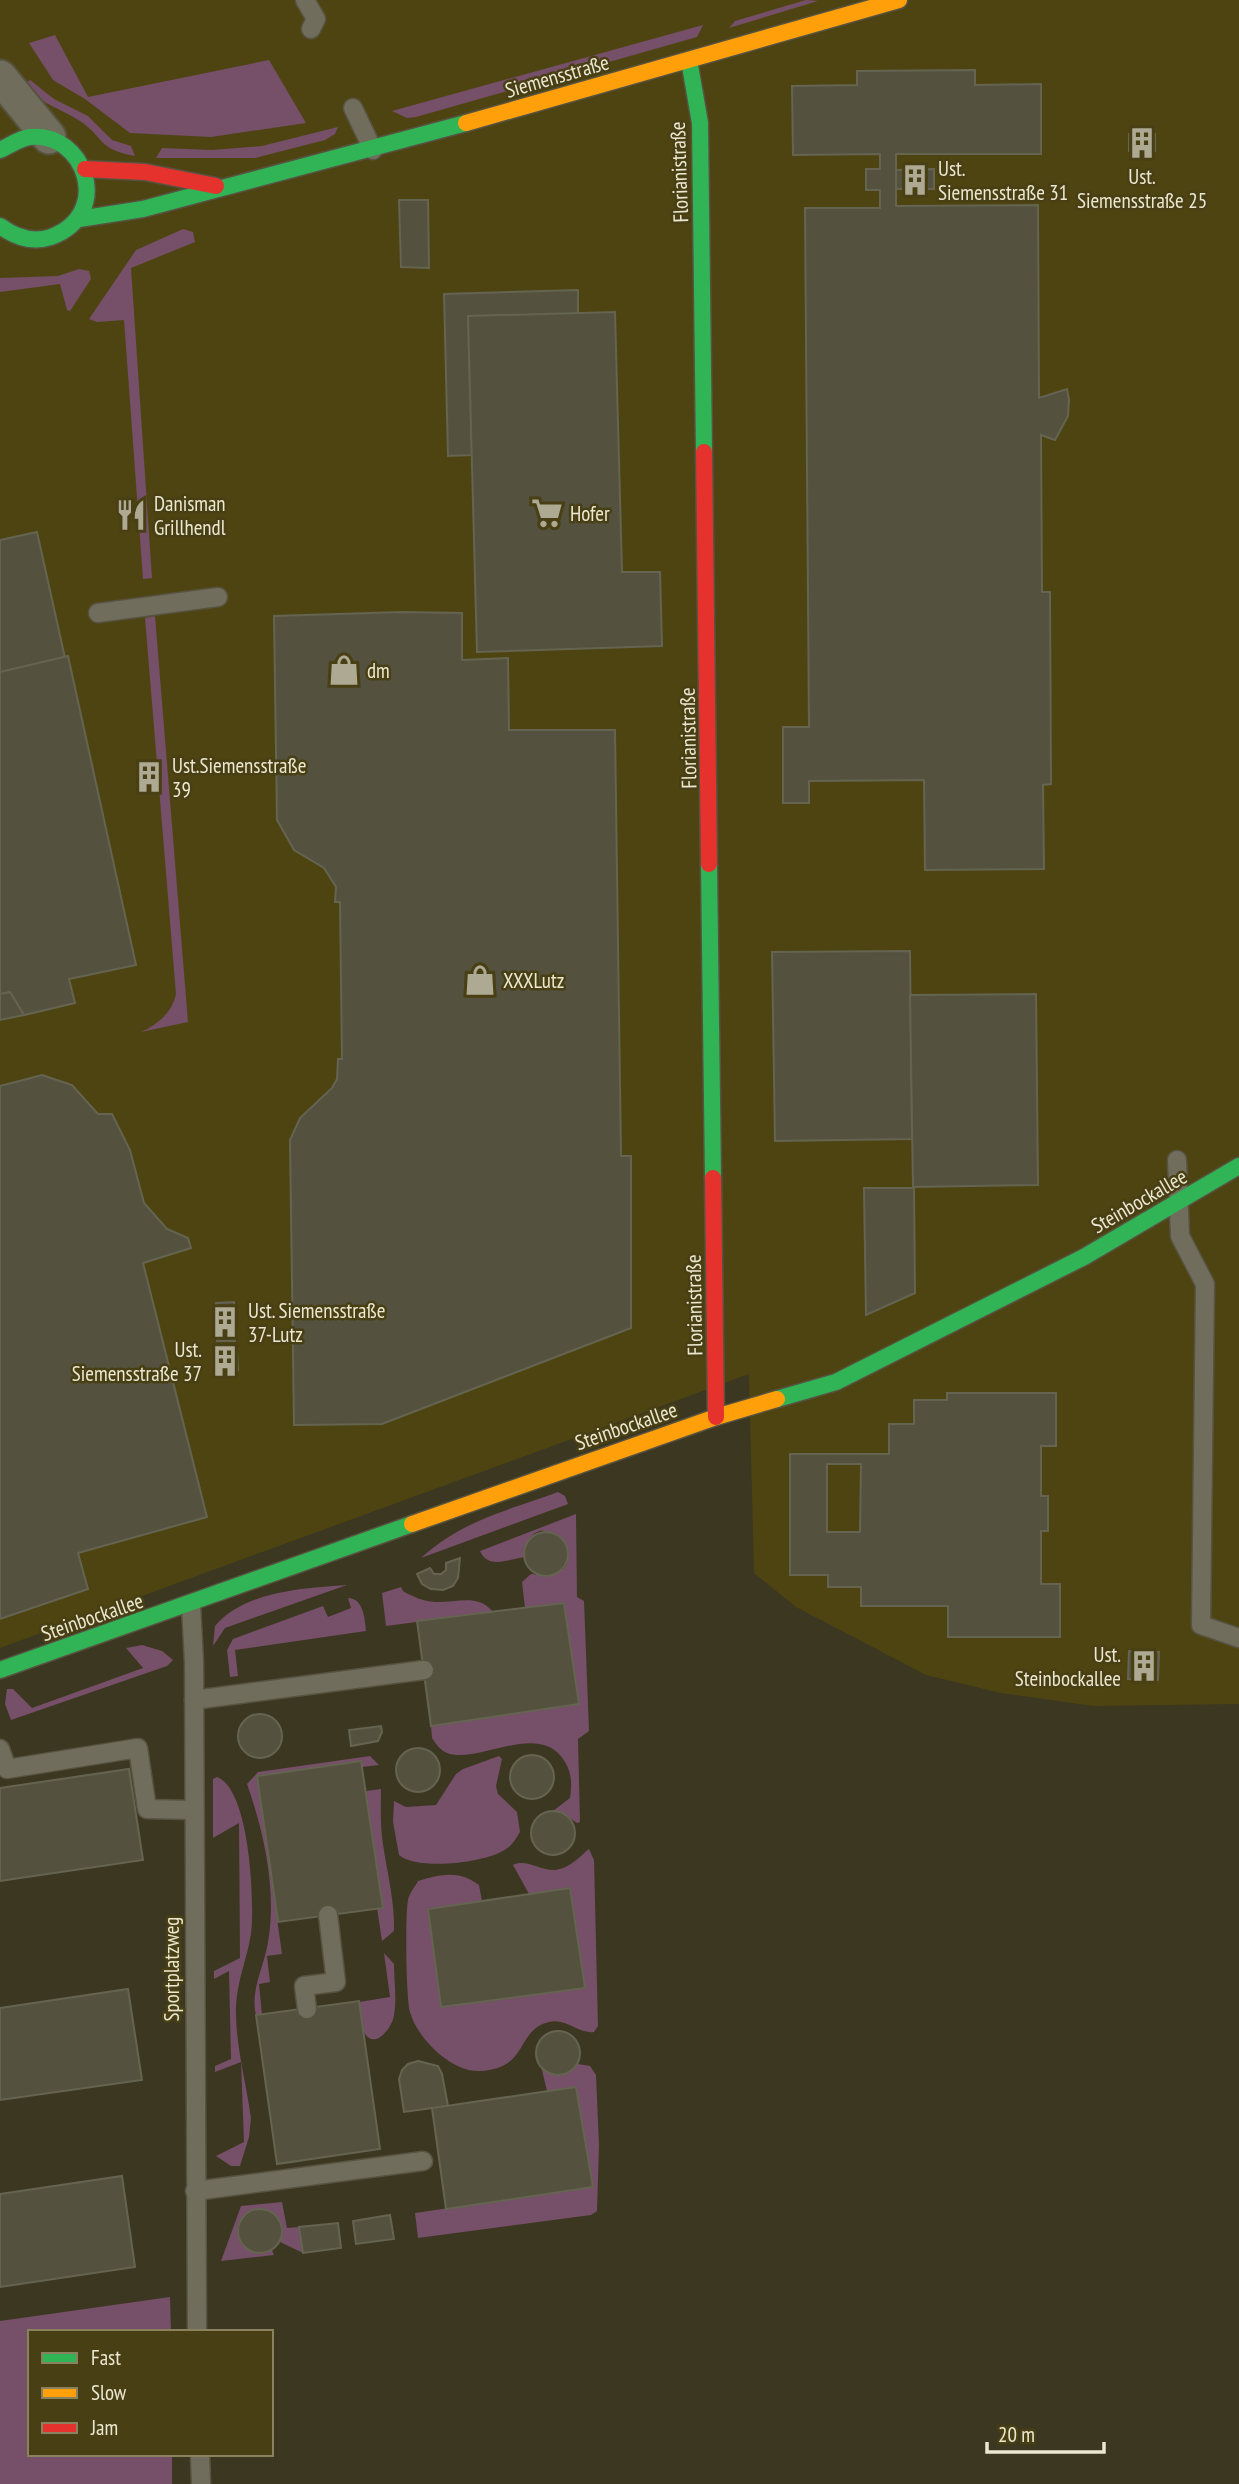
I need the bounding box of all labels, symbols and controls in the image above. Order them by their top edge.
street label: Siemensstraße [502,48,612,104]
street label: Florianistraße [664,121,694,223]
building icon: Ust. Siemensstraße 25 [1125,126,1159,160]
place label: Ust. Siemensstraße 31 [938,155,1068,206]
building icon: Ust. Siemensstraße 31 [898,163,932,197]
place label: Ust. Siemensstraße 25 [1077,163,1207,214]
place label: Danisman Grillhendl [154,490,226,541]
supermarket icon: Hofer [530,496,564,530]
restaurant icon: Danisman Grillhendl [114,498,148,532]
place label: Hofer [570,500,610,527]
shop icon: dm [327,653,361,687]
place label: dm [367,657,390,684]
street label: Florianistraße [674,687,702,789]
place label: Ust.Siemensstraße 39 [172,752,306,803]
building icon: Ust.Siemensstraße 39 [132,760,166,794]
shop icon: XXXLutz [463,963,497,997]
place label: XXXLutz [503,967,564,994]
street label: Steinbockallee [1086,1163,1192,1239]
street label: Florianistraße [680,1254,708,1356]
place label: Ust. Siemensstraße 37-Lutz [248,1297,385,1348]
building icon: Ust. Siemensstraße 37-Lutz [208,1305,242,1339]
place label: Ust. Siemensstraße 37 [72,1336,202,1387]
building icon: Ust. Siemensstraße 37 [208,1344,242,1378]
street label: Steinbockallee [571,1396,681,1456]
street label: Steinbockallee [37,1587,147,1647]
place label: Ust. Steinbockallee [1015,1641,1121,1692]
building icon: Ust. Steinbockallee [1127,1649,1161,1683]
street label: Sportplatzweg [158,1917,185,2021]
legend [28,2330,273,2456]
text: Fast [91,2344,121,2371]
text: Slow [91,2379,127,2406]
scale bar [987,2410,1104,2454]
text: Jam [90,2414,118,2441]
text: 20 m [998,2421,1035,2448]

